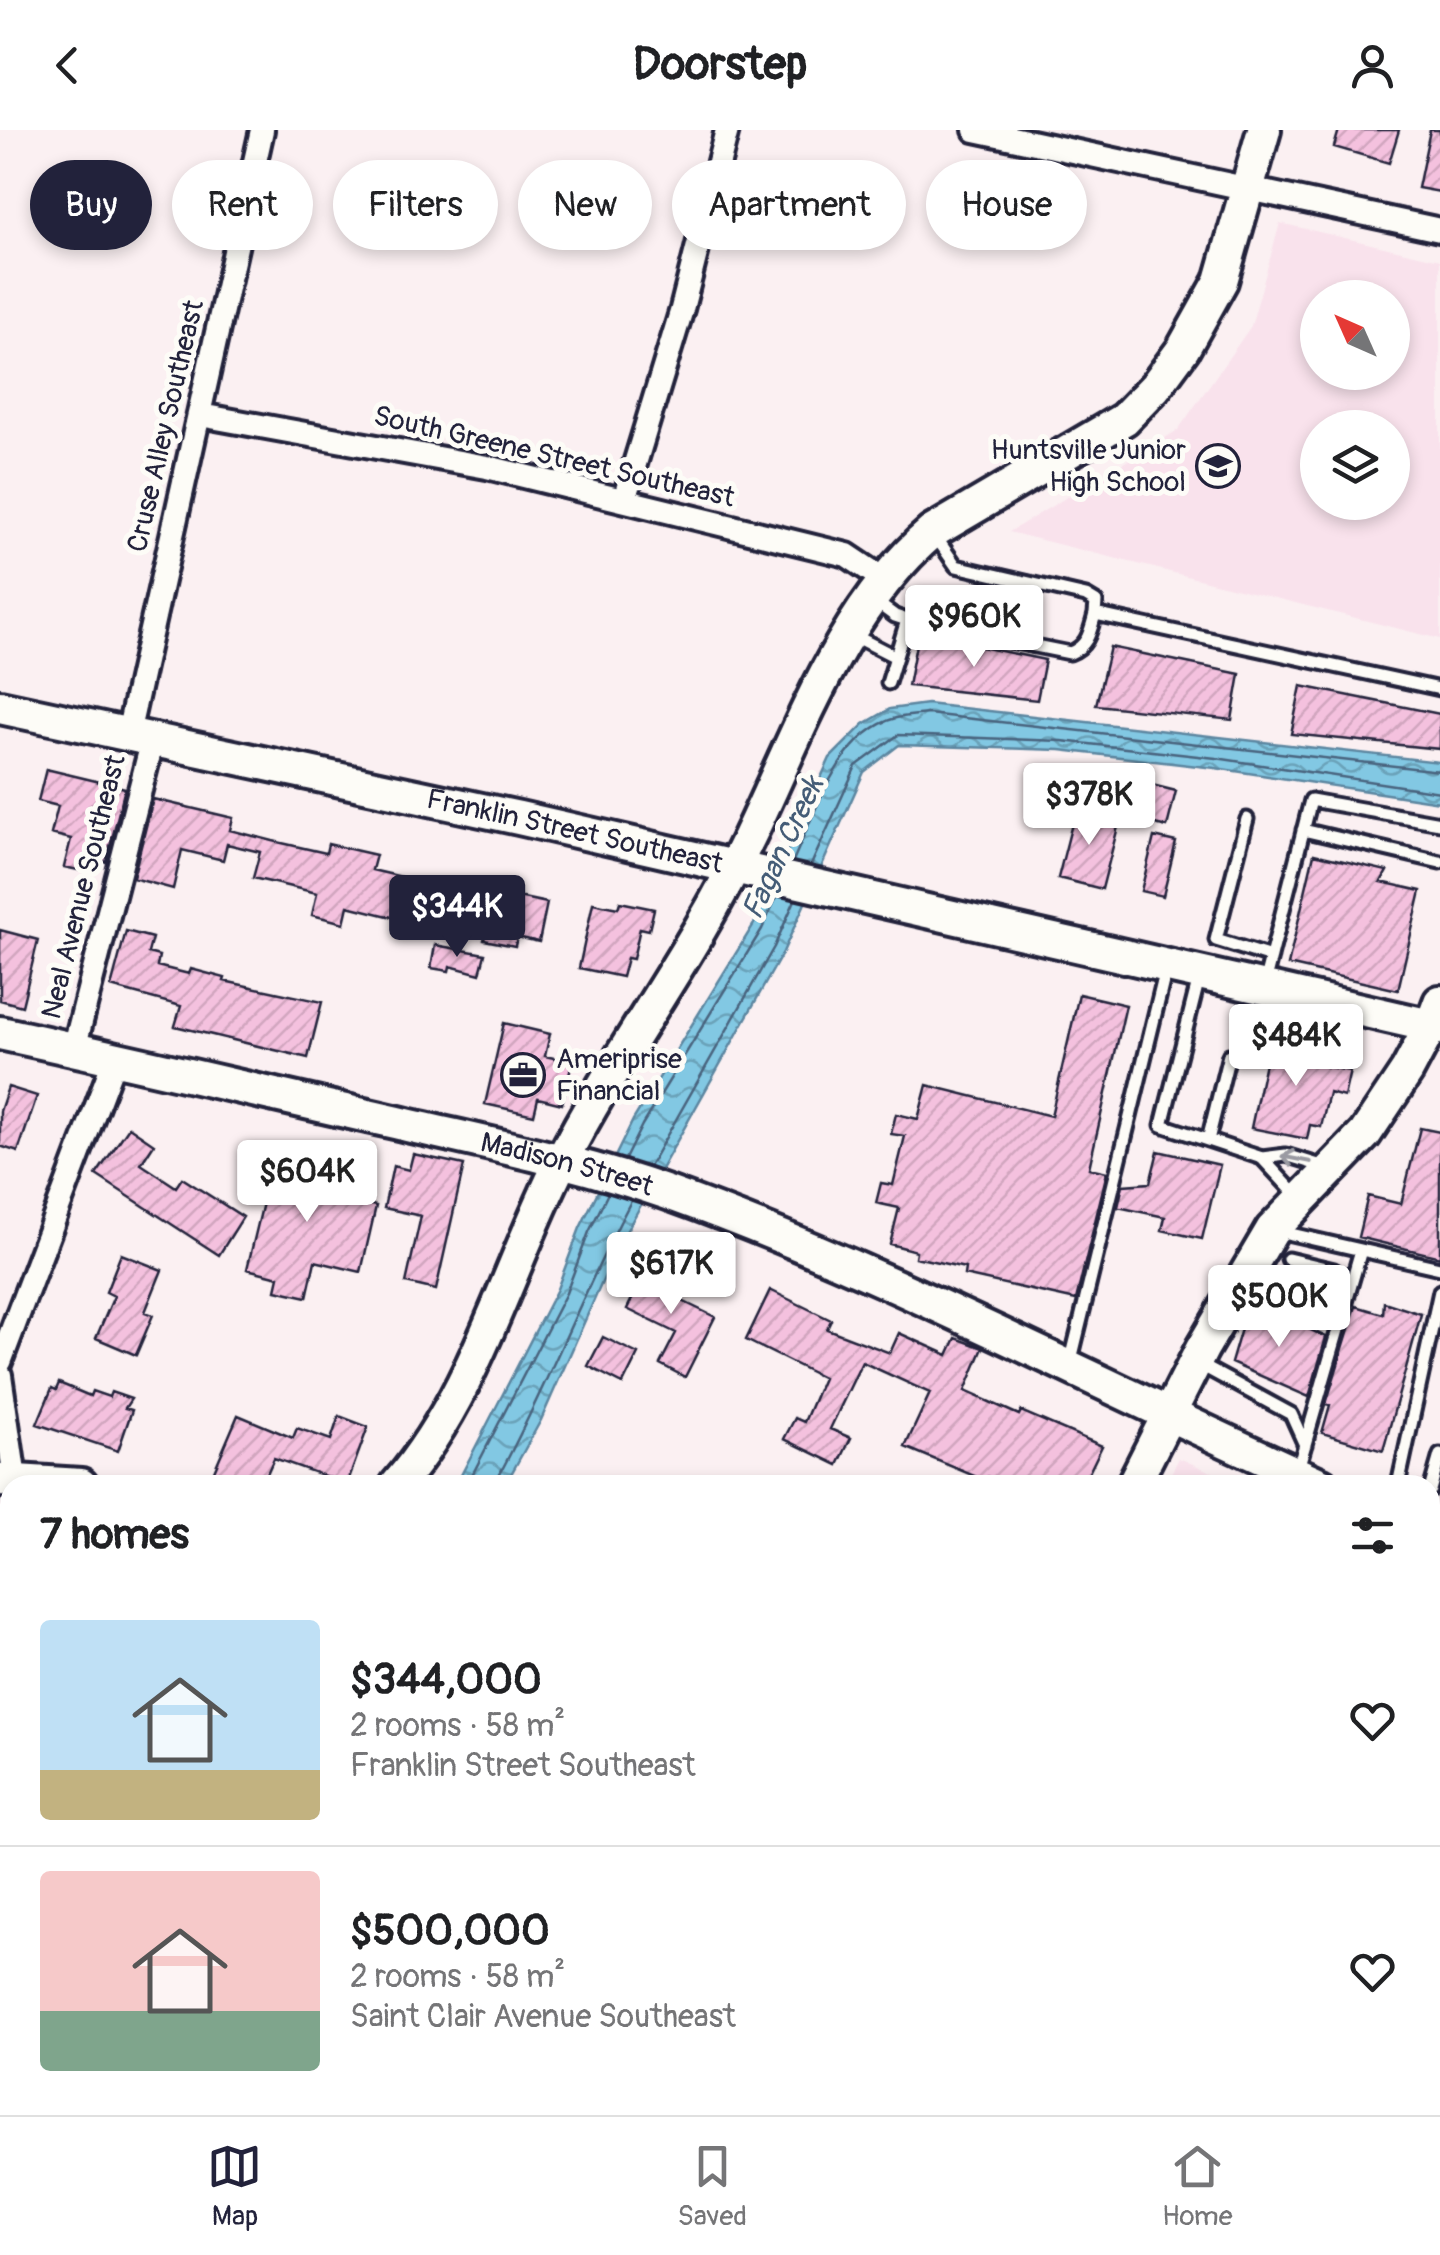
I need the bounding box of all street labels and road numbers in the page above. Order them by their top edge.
street label: Cruse Alley Southeast [120,296,212,555]
street label: South Greene Street Southeast [370,398,739,516]
street label: Neal Avenue Southeast [34,751,134,1023]
street label: Franklin Street Southeast [423,781,727,882]
street label: Madison Street [477,1125,658,1204]

